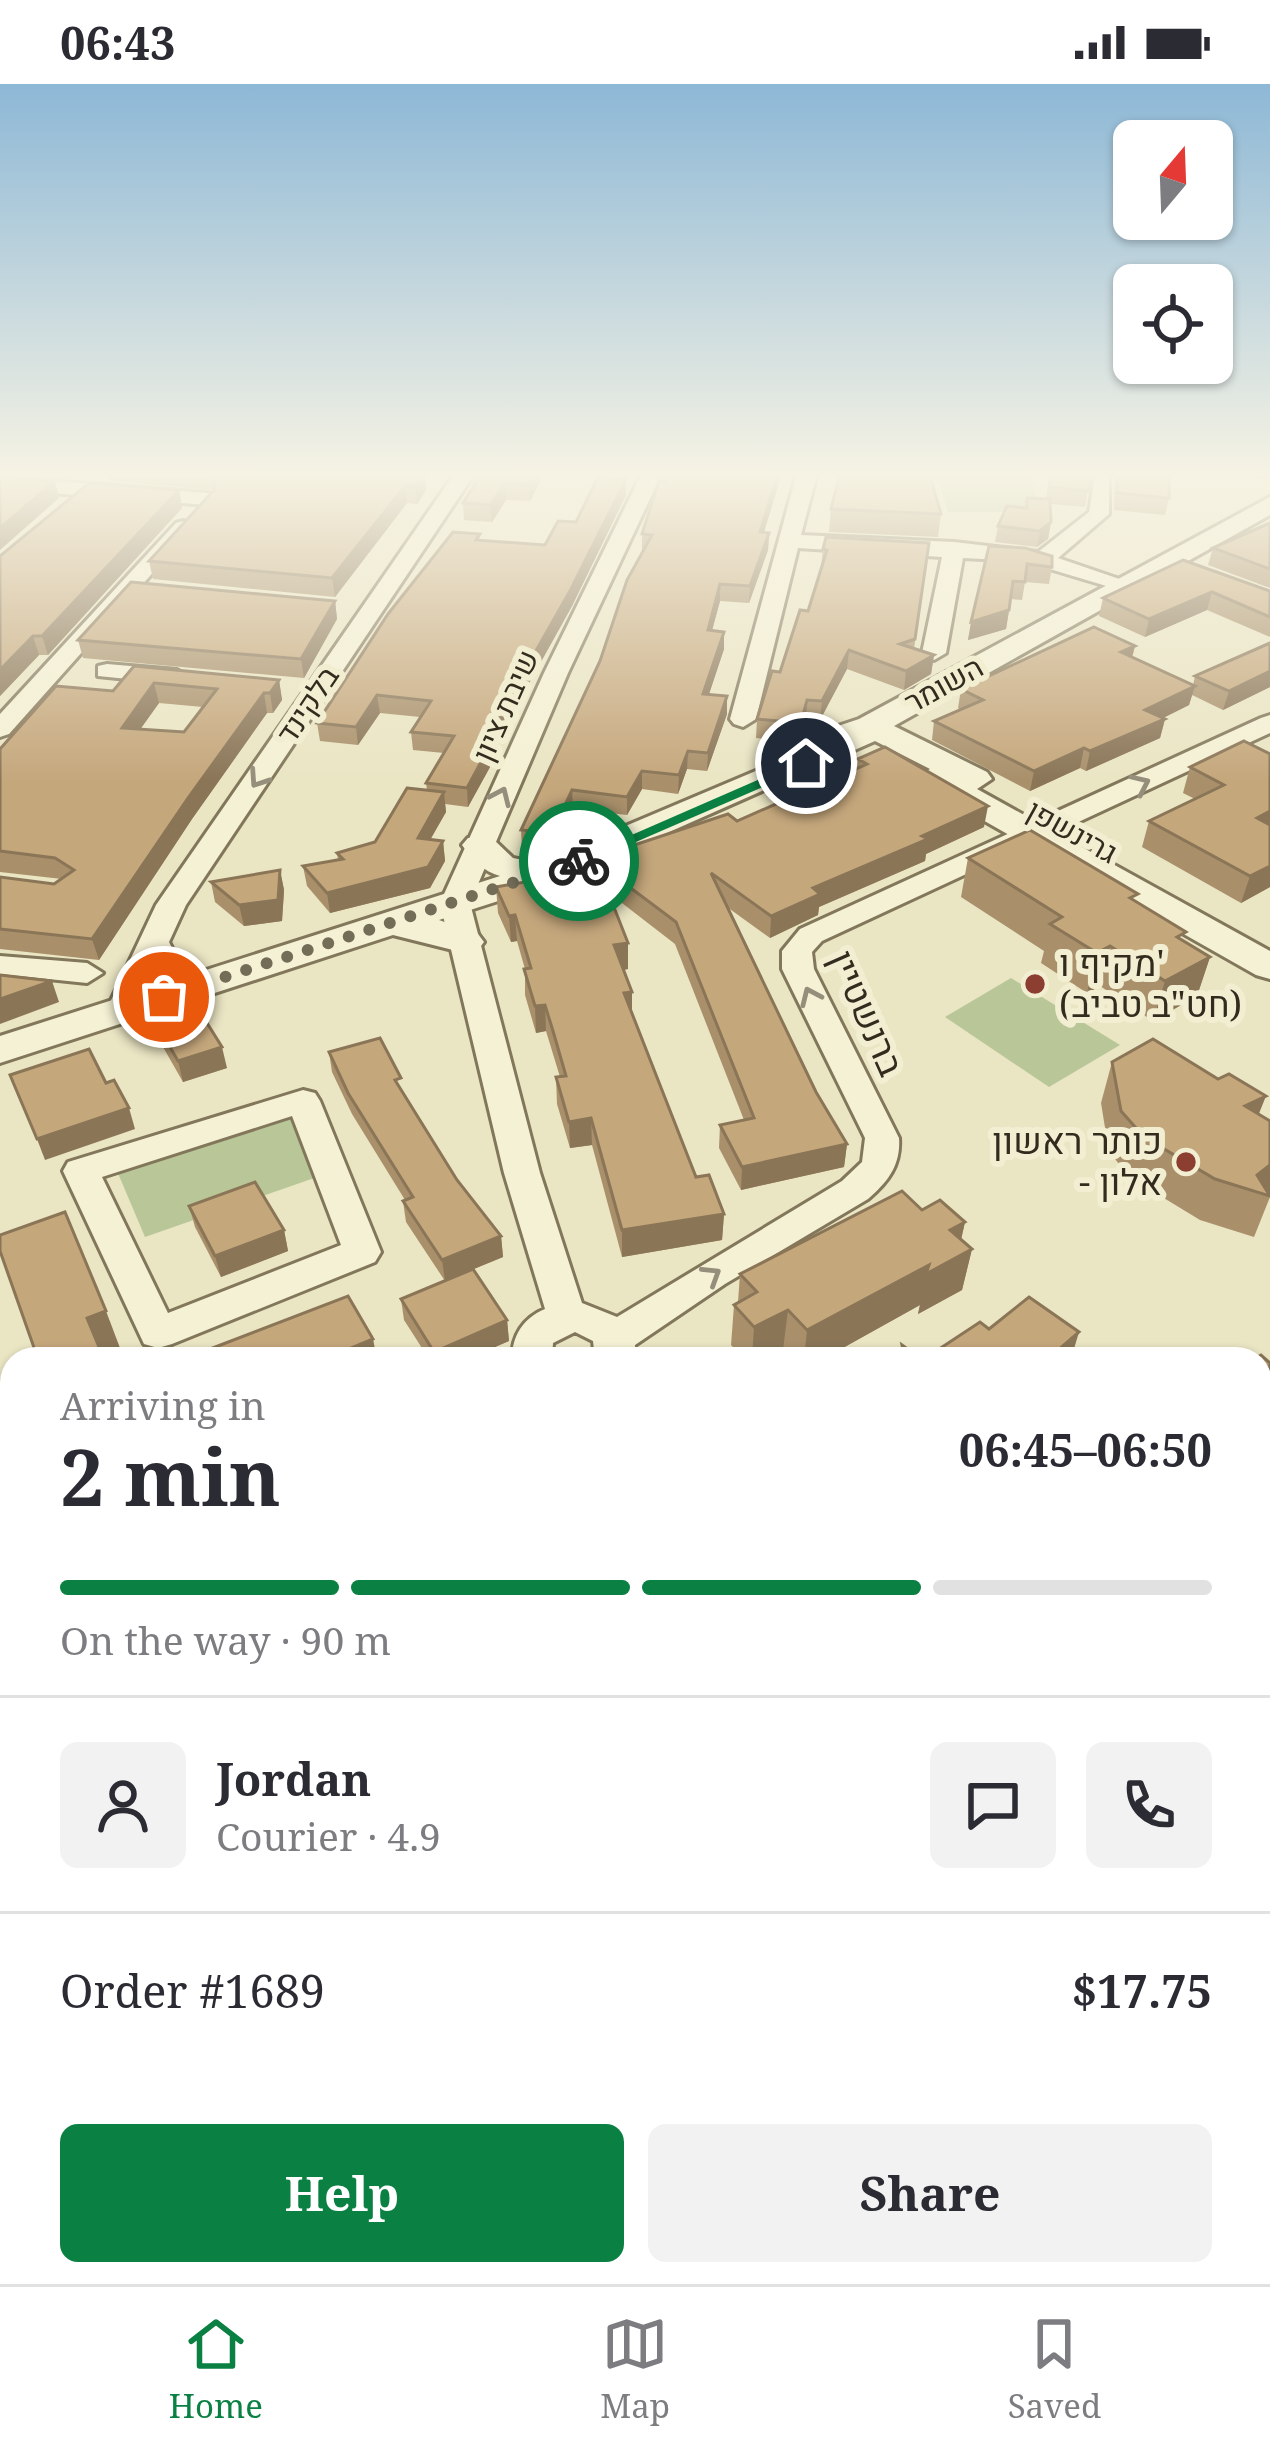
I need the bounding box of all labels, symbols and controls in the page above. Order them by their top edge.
text: 06:43 [60,12,175,73]
north arrow [1113,120,1233,240]
map controls [1113,120,1233,384]
button: locate [1113,264,1233,384]
street label: שיבת ציון [462,643,547,768]
street label: השומר [897,645,990,722]
street label: בלקינד [266,657,348,751]
pin [755,712,857,814]
icon: home [773,730,839,796]
one-way arrow [250,766,272,788]
one-way arrow [1129,775,1150,798]
one-way arrow [487,787,511,808]
street label: גרינשפן [1020,789,1125,872]
courier [519,801,639,921]
icon: bike [546,828,612,894]
place label: מקיף ו' (חט"ב טביב) [1059,938,1242,1028]
street label: ברנשטיין [818,942,917,1083]
pin [113,946,215,1048]
icon: bag [131,964,197,1030]
marker: מקיף ו' (חט"ב טביב) [1022,971,1048,997]
one-way arrow [800,987,824,1008]
place label: כותר ראשון - אלון [992,1116,1162,1206]
marker: כותר ראשון - אלון [1173,1149,1199,1175]
one-way arrow [699,1267,721,1289]
text: Arriving in [60,1378,266,1431]
text: 06:45–06:50 [959,1419,1212,1480]
text: 2 min [60,1423,281,1529]
text: On the way · 90 m [60,1613,391,1666]
button: person [60,1742,186,1868]
button: chat [930,1742,1056,1868]
button: phone [1086,1742,1212,1868]
text: Jordan [216,1748,371,1809]
text: Courier · 4.9 [216,1809,441,1862]
text: Order #1689 [60,1960,325,2021]
text: $17.75 [1072,1960,1212,2021]
button: Help [60,2124,624,2262]
button: Share [648,2124,1212,2262]
tab: Home [169,2311,263,2428]
tab: Map [600,2311,670,2428]
tab: Saved [1008,2311,1101,2428]

